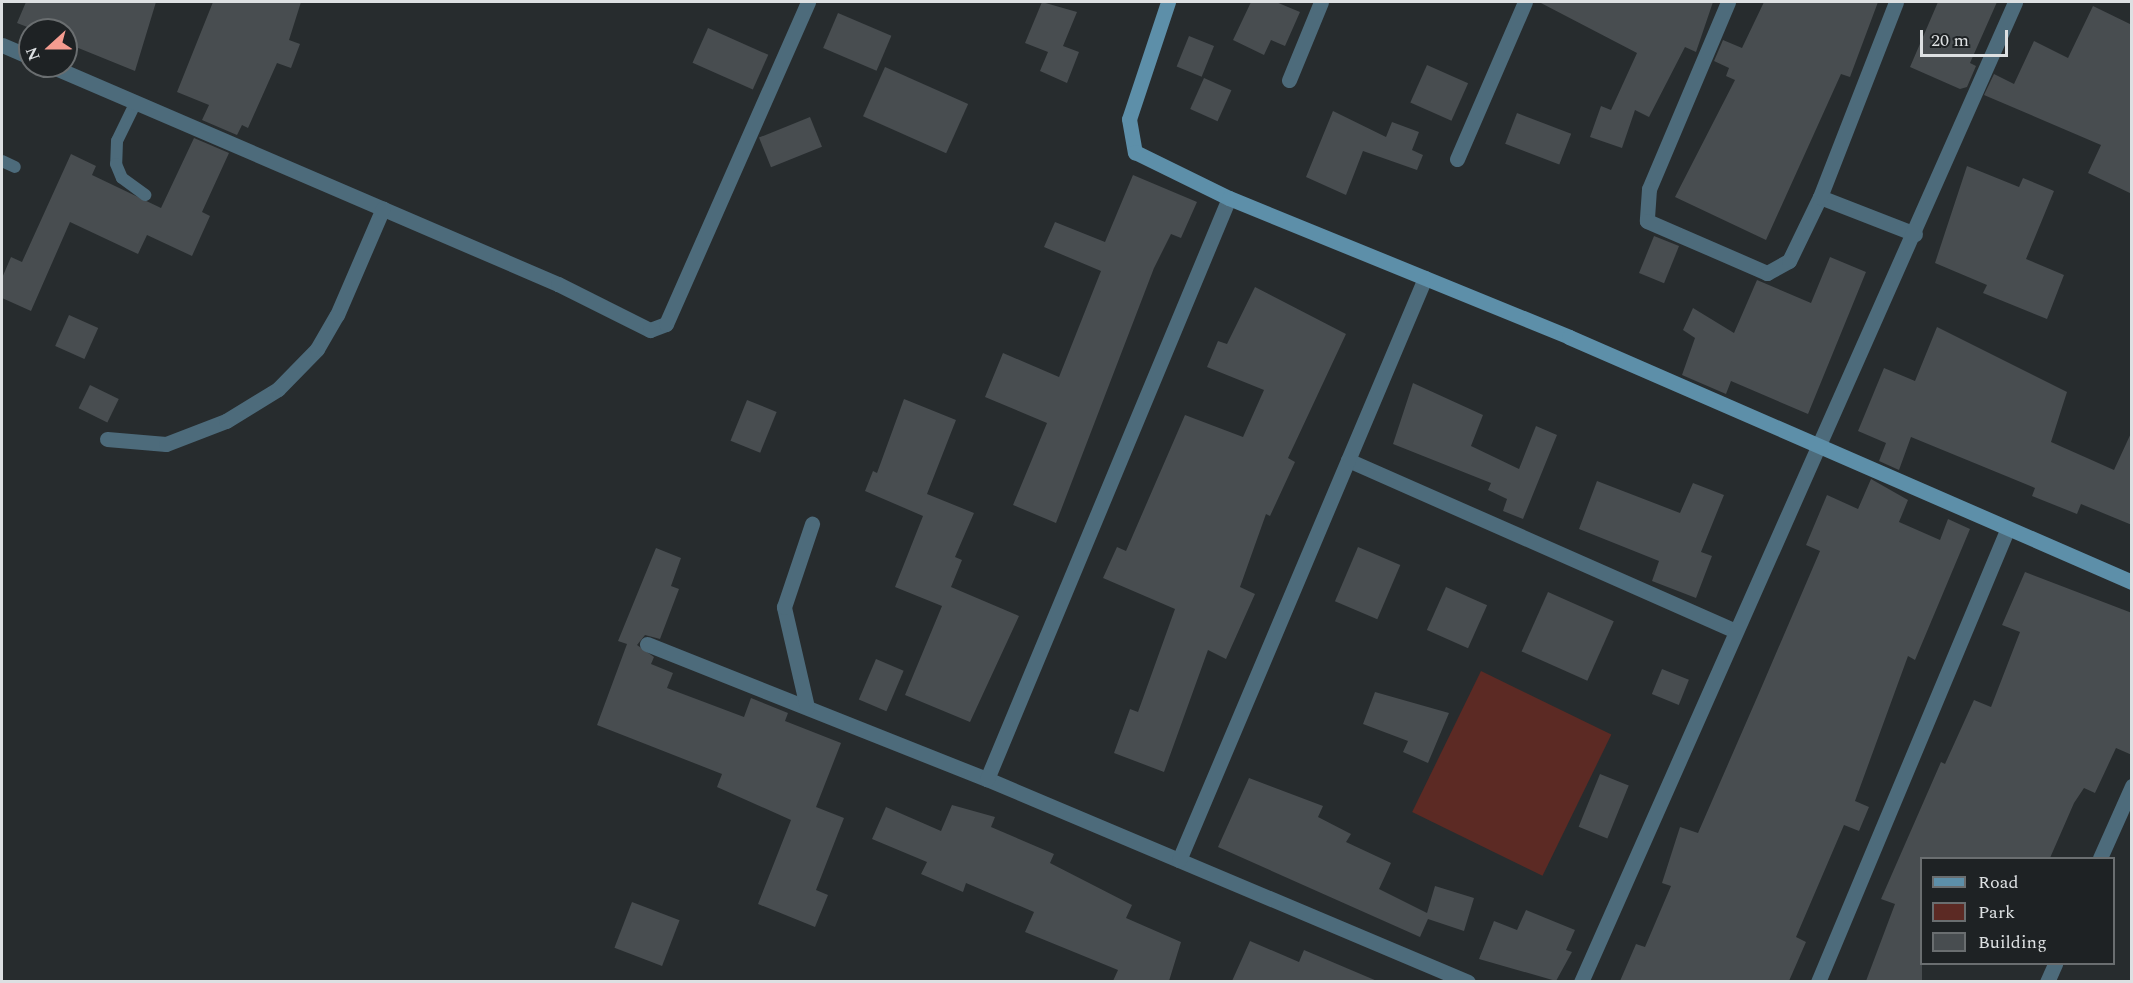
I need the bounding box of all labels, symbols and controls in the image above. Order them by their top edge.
north arrow [18,18,78,78]
scale bar [1923,18,2012,56]
text: 20 m [1931,27,1969,54]
text: N [20,43,47,64]
legend [1920,857,2115,965]
text: Road [1978,869,2019,896]
text: Park [1978,899,2015,926]
text: Building [1978,929,2047,956]

